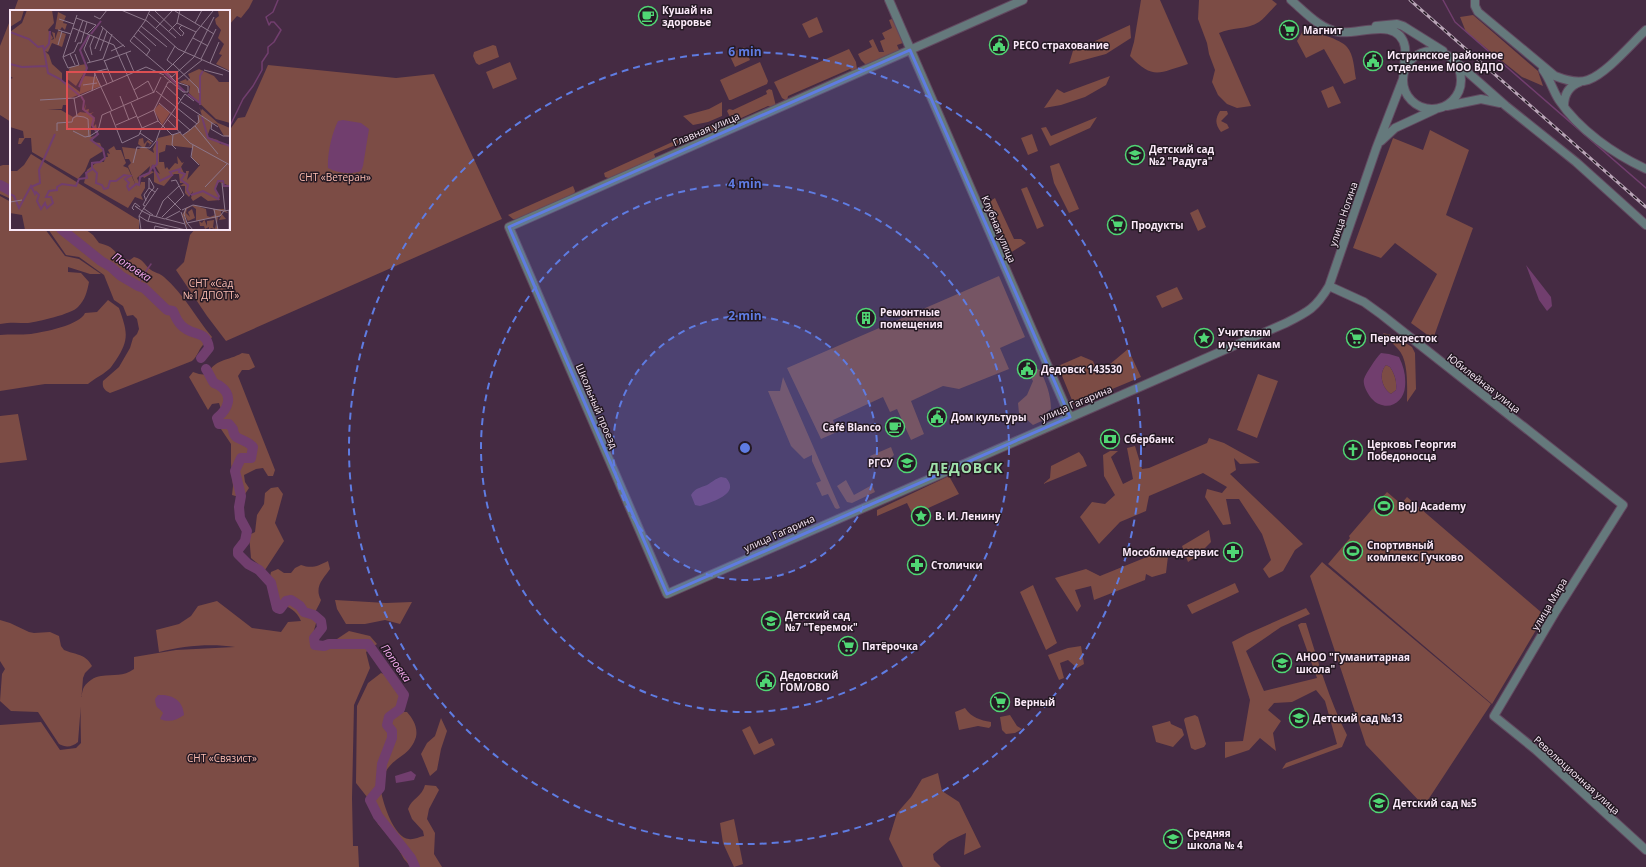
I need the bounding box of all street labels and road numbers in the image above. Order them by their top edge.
street label: Главная улица [671,109,741,149]
street label: улица Ногина [1325,180,1361,248]
street label: Клубная улица [979,193,1019,265]
street label: Юбилейная улица [1444,350,1524,416]
street label: Школьный проезд [573,362,621,451]
street label: улица Гагарина [1038,382,1114,424]
street label: улица Гагарина [741,511,817,555]
street label: улица Мира [1528,575,1570,633]
street label: Революционная улица [1531,733,1623,817]

